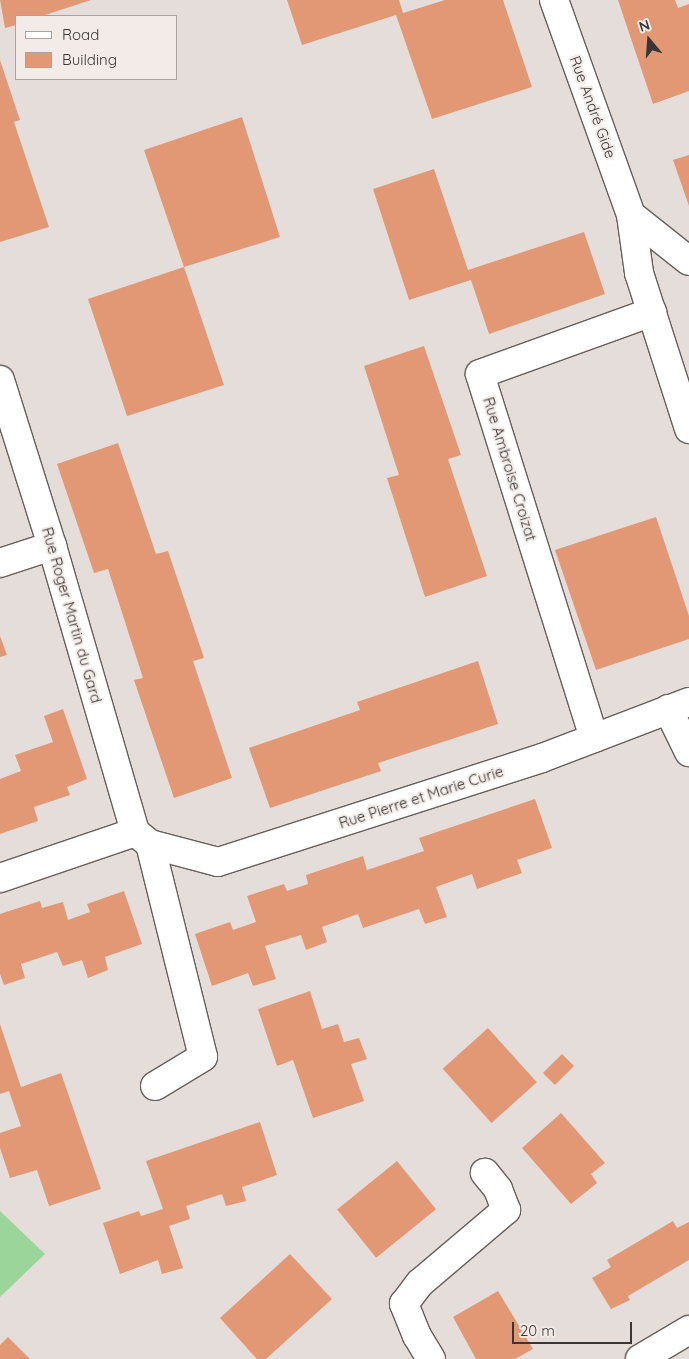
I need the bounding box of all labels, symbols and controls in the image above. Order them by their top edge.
legend [15,15,178,80]
north arrow [624,15,674,65]
text: N [637,16,652,36]
text: Road [62,25,99,44]
text: Building [62,50,117,69]
street label: Rue André Gide [566,53,620,161]
street label: Rue Ambroise Croizat [480,395,540,543]
street label: Rue Roger Martin du Gard [38,525,106,705]
street label: Rue Pierre et Marie Curie [336,762,506,832]
scale bar [514,1312,634,1344]
text: 20 m [520,1321,555,1340]

